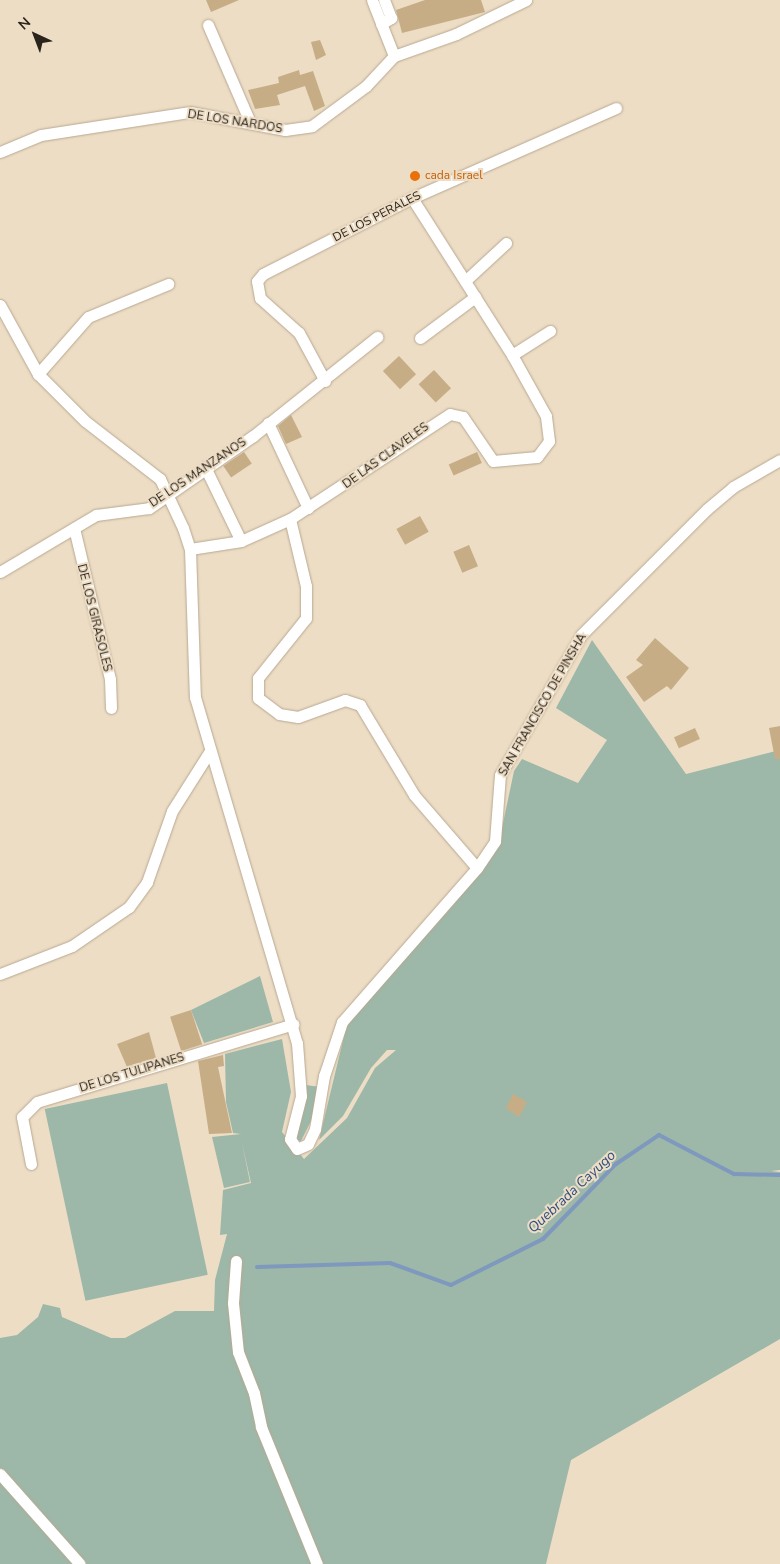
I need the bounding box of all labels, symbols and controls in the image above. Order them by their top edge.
north arrow [10,10,60,60]
text: N [14,13,35,34]
street label: DE LOS NARDOS [187,107,283,137]
place label: cada Israel [425,169,483,183]
marker: cada Israel [409,170,421,182]
street label: DE LOS PERALES [331,189,423,245]
street label: DE LAS CLAVELES [340,420,432,492]
street label: DE LOS MANZANOS [147,435,249,511]
street label: DE LOS GIRASOLES [74,563,114,673]
street label: SAN FRANCISCO DE PINSHA [496,631,590,779]
street label: DE LOS TULIPANES [78,1050,186,1096]
water label: Quebrada Cayugo [525,1147,619,1237]

